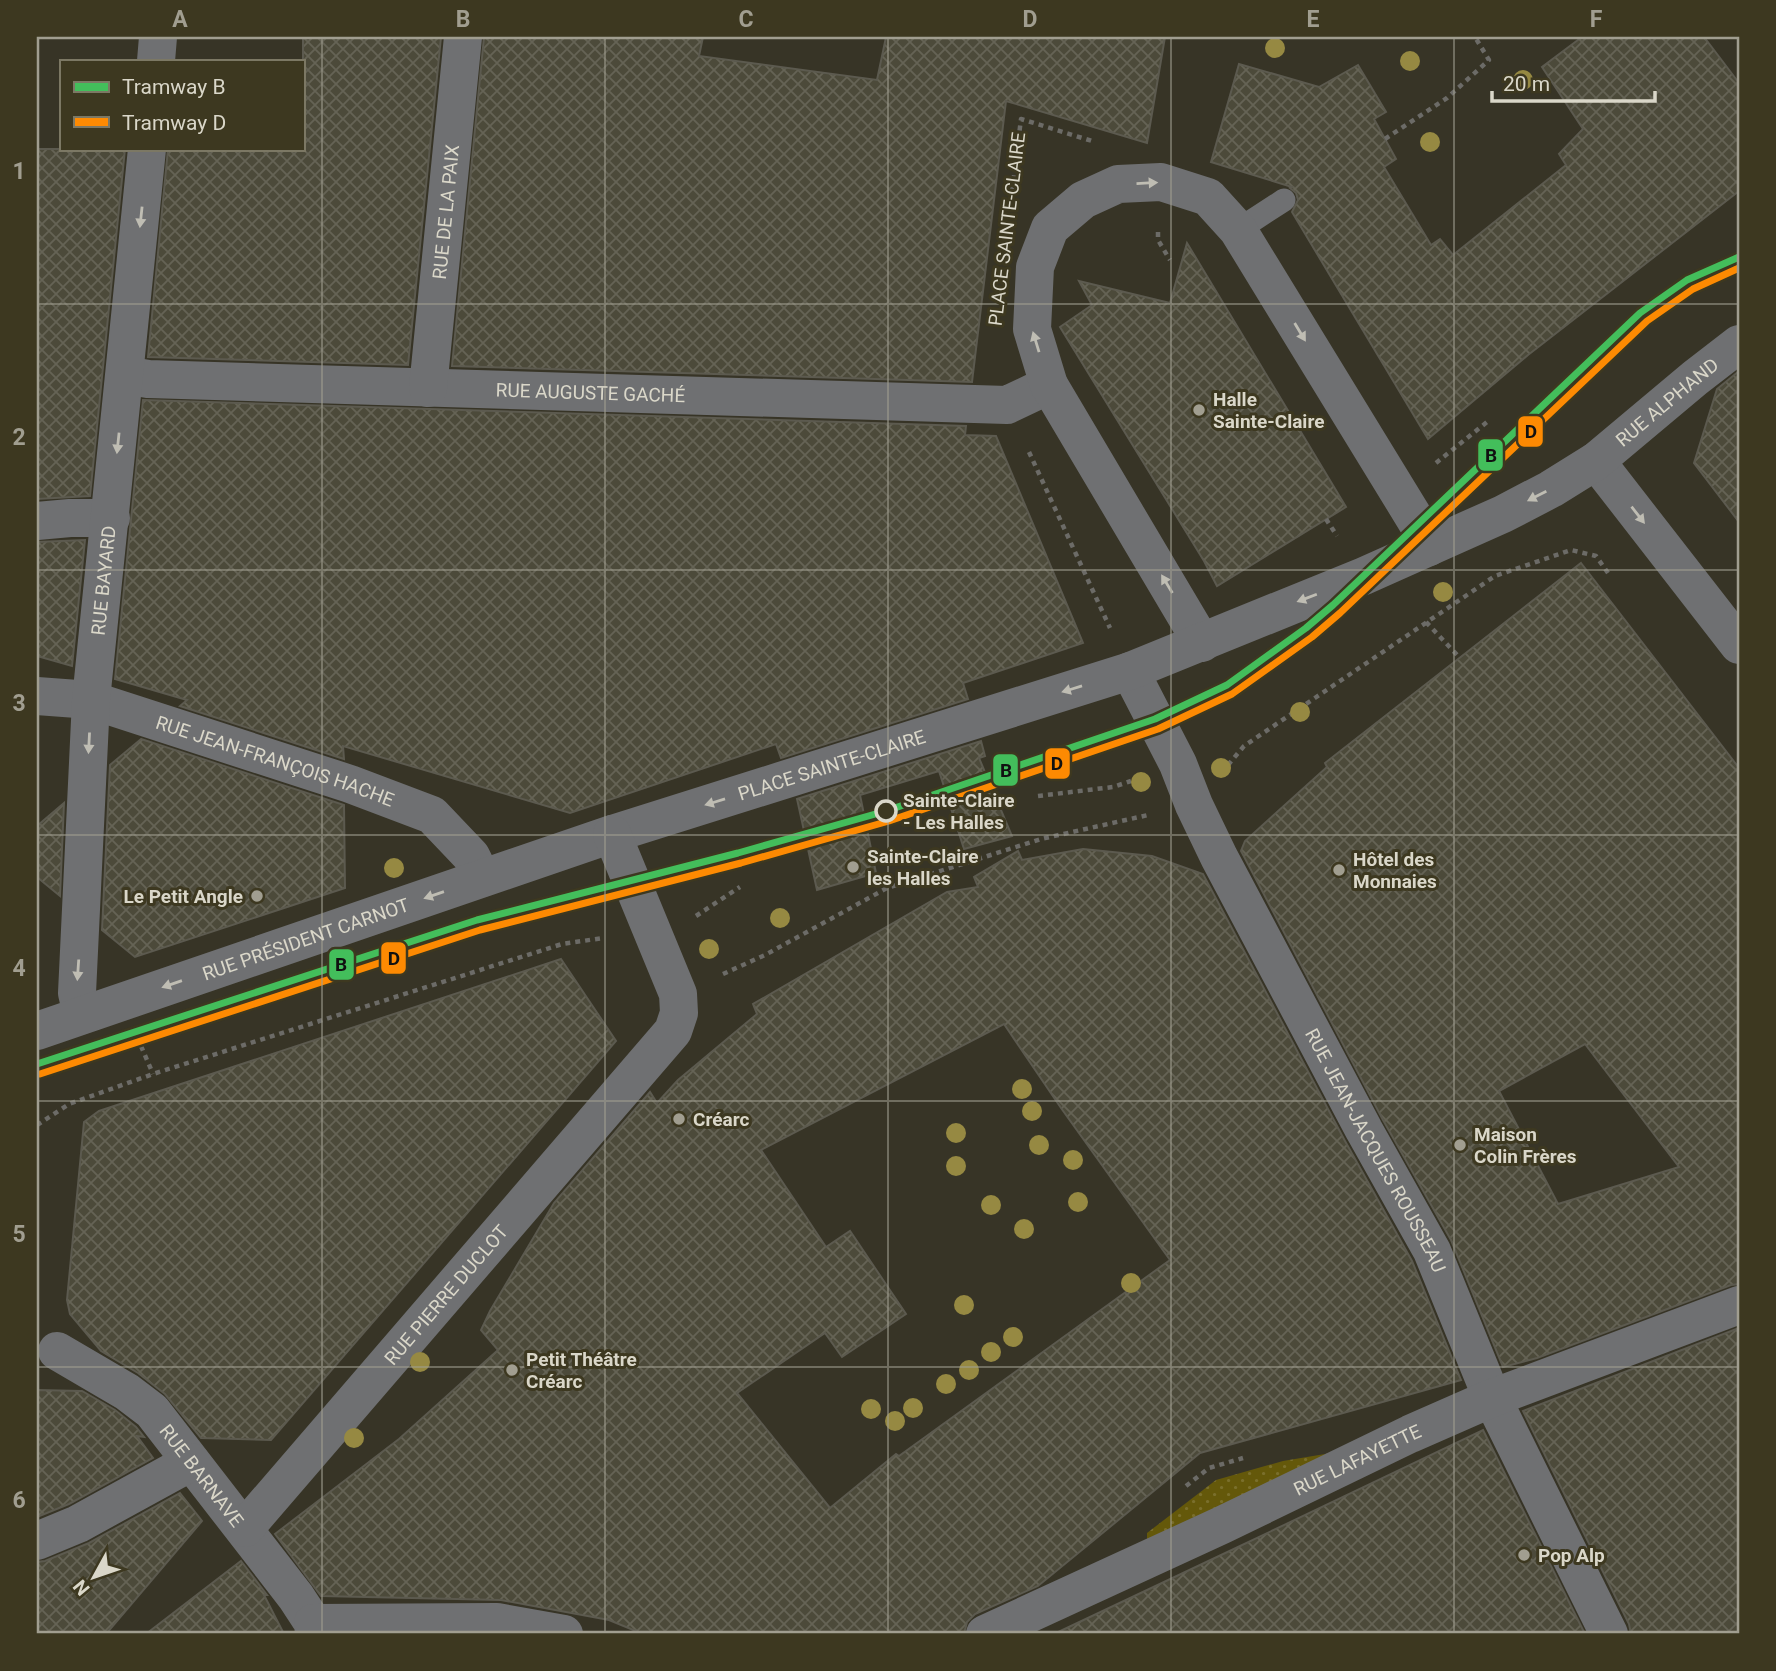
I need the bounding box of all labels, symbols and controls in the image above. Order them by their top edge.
text: A [172,6,188,33]
text: B [456,6,470,33]
text: C [738,6,754,33]
text: D [1023,6,1037,33]
text: E [1307,6,1320,33]
text: F [1590,6,1603,33]
legend [60,60,304,150]
scale bar [1492,60,1655,104]
text: 20 m [1503,72,1550,96]
text: Tramway B [122,75,226,99]
text: Tramway D [122,111,226,135]
street label: PLACE SAINTE-CLAIRE [984,131,1030,327]
street label: RUE DE LA PAIX [427,143,464,280]
text: 1 [12,158,26,185]
one-way arrow [1136,177,1158,188]
one-way arrow [135,206,146,228]
one-way arrow [1294,323,1306,342]
one-way arrow [1030,331,1040,352]
street label: RUE ALPHAND [1611,353,1723,451]
street label: RUE AUGUSTE GACHÉ [495,378,686,407]
place label: Halle Sainte-Claire [1213,388,1324,433]
marker: Halle Sainte-Claire [1191,402,1207,418]
line badge: D [1517,415,1544,448]
text: D [1525,420,1537,443]
text: 2 [12,424,26,451]
one-way arrow [113,432,124,454]
line badge: B [1477,438,1504,472]
text: B [1485,444,1497,467]
one-way arrow [1527,491,1547,502]
one-way arrow [1630,506,1645,524]
street label: RUE BAYARD [86,525,120,636]
one-way arrow [1161,574,1174,593]
one-way arrow [1296,593,1317,604]
one-way arrow [1062,685,1083,695]
text: 3 [12,690,26,717]
street label: RUE JEAN-FRANÇOIS HACHE [153,710,398,811]
street label: PLACE SAINTE-CLAIRE [735,725,928,805]
one-way arrow [84,732,95,754]
line badge: D [1044,747,1071,780]
text: D [1051,752,1063,775]
line badge: B [992,753,1019,787]
text: B [1000,759,1012,782]
place label: Sainte-Claire - Les Halles [903,789,1014,834]
one-way arrow [704,797,725,807]
marker: Sainte-Claire - Les Halles [875,800,897,822]
place label: Sainte-Claire les Halles [867,845,978,890]
place label: Hôtel des Monnaies [1353,848,1437,893]
marker: Sainte-Claire les Halles [845,859,861,875]
marker: Hôtel des Monnaies [1331,862,1347,878]
place label: Le Petit Angle [123,885,243,908]
marker: Le Petit Angle [249,888,265,904]
one-way arrow [423,890,444,901]
street label: RUE PRÉSIDENT CARNOT [199,892,411,984]
line badge: D [380,941,407,975]
line badge: B [328,948,355,981]
text: B [335,953,347,976]
text: 4 [12,955,26,982]
one-way arrow [72,959,83,981]
one-way arrow [161,979,182,990]
street label: RUE JEAN-JACQUES ROUSSEAU [1301,1024,1451,1276]
place label: Créarc [693,1108,749,1131]
marker: Créarc [671,1111,687,1127]
place label: Maison Colin Frères [1474,1123,1577,1168]
marker: Maison Colin Frères [1452,1137,1468,1153]
street label: RUE PIERRE DUCLOT [379,1220,513,1369]
text: 5 [12,1221,26,1248]
place label: Petit Théâtre Créarc [526,1348,637,1393]
marker: Petit Théâtre Créarc [504,1362,520,1378]
street label: RUE BARNAVE [155,1419,249,1532]
street label: RUE LAFAYETTE [1290,1419,1425,1500]
text: 6 [12,1487,26,1514]
north arrow [60,1542,130,1612]
place label: Pop Alp [1538,1544,1605,1567]
marker: Pop Alp [1516,1547,1532,1563]
text: N [68,1575,94,1600]

